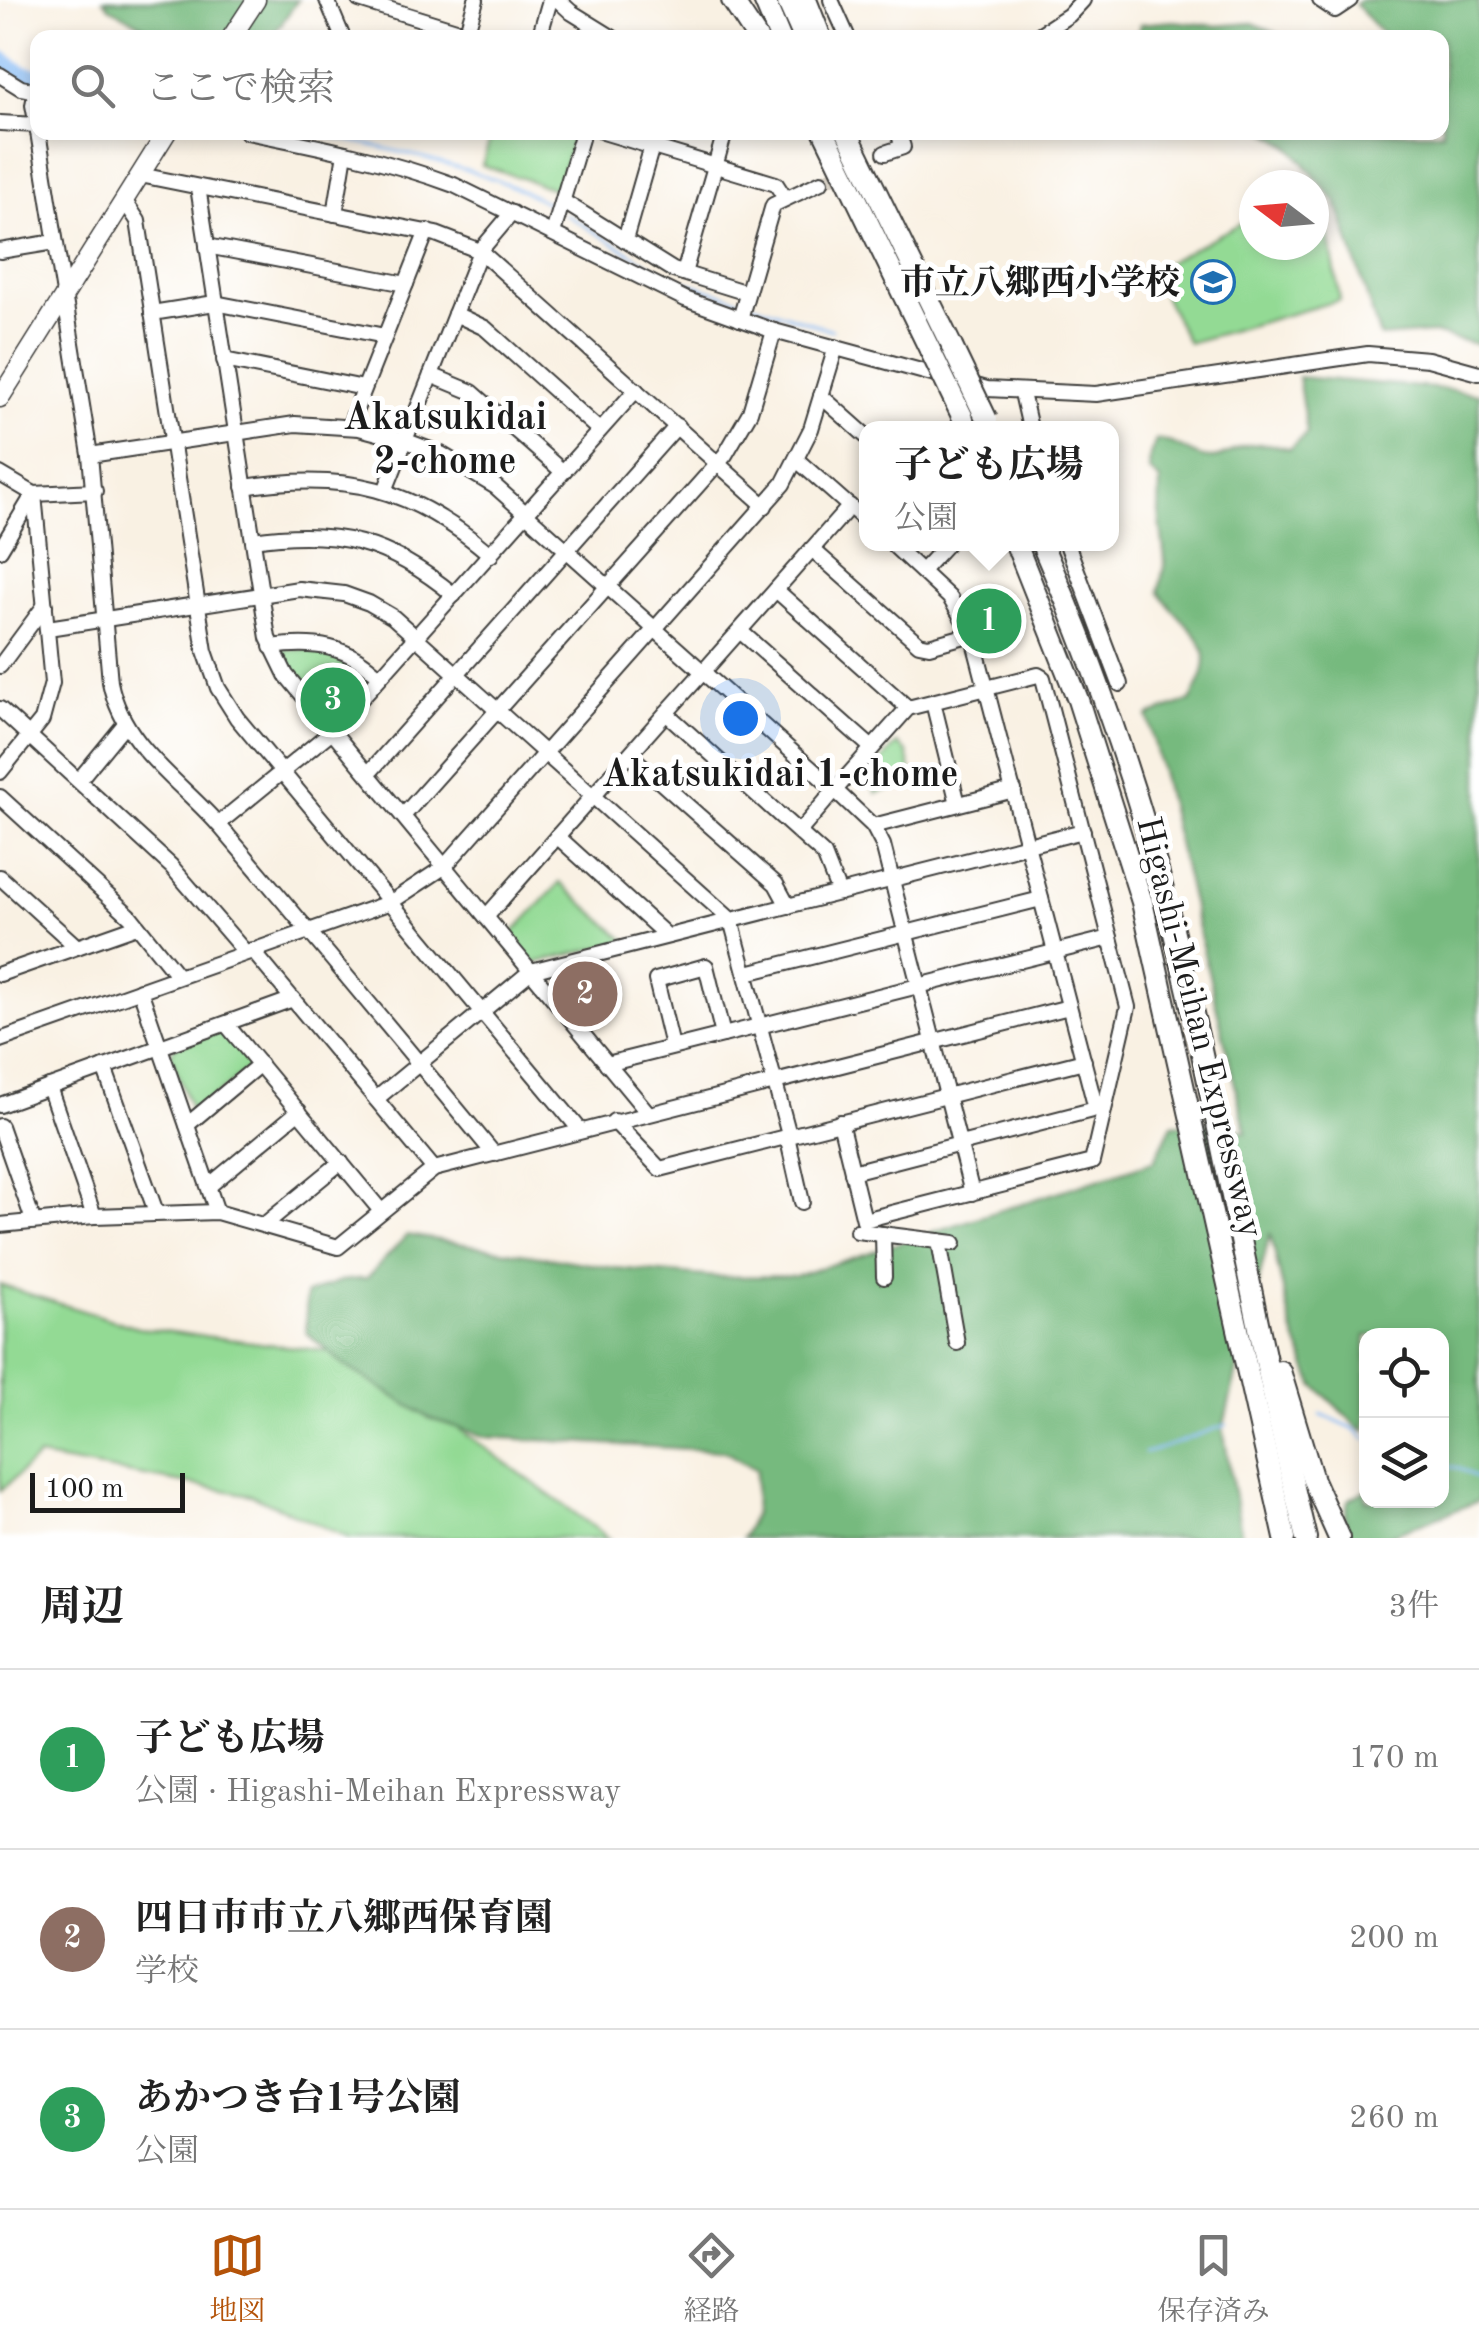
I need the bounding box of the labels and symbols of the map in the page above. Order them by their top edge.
north arrow [1239,170,1329,260]
school or university icon: 市立八郷西小学校 [1190,259,1236,305]
place label: 市立八郷西小学校 [900,264,1180,302]
district label: Akatsukidai 2-chome [343,400,547,482]
pin: 1 [956,584,1022,658]
pin: 3 [300,662,366,738]
your location [715,693,766,744]
district label: Akatsukidai 1-chome [601,757,959,795]
street label: Higashi-Meihan Expressway [1129,814,1268,1242]
pin: 2 [552,956,618,1032]
scale bar [30,1468,185,1512]

